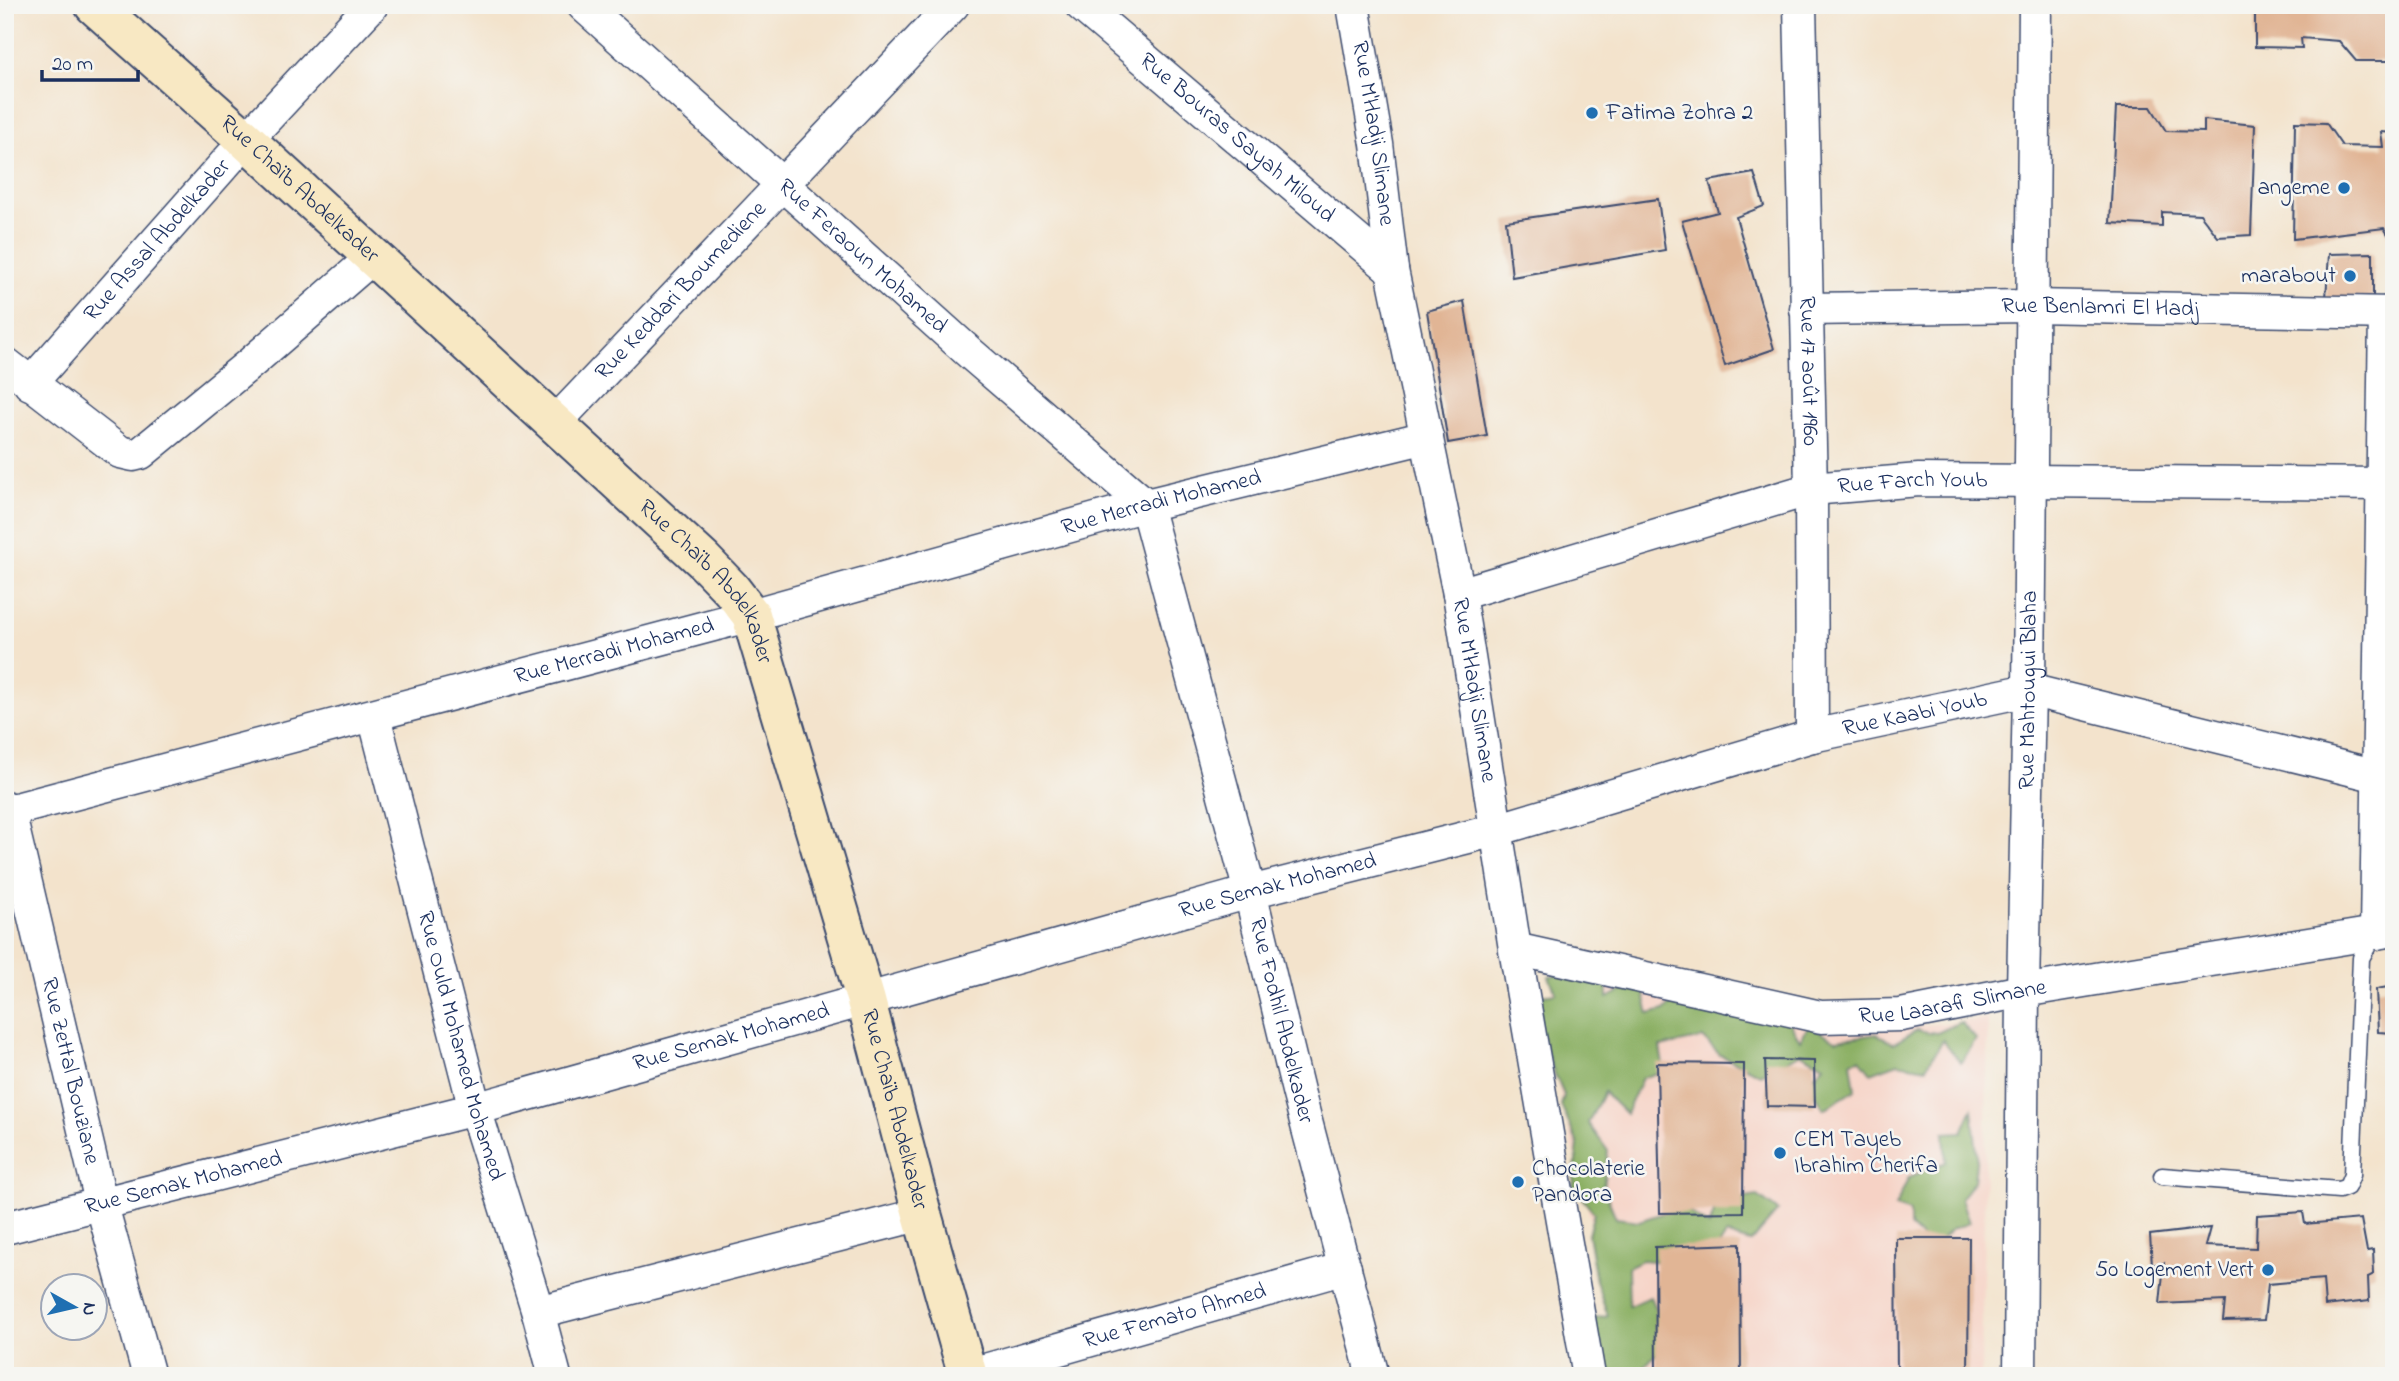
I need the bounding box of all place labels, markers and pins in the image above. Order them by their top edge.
place label: Fatima Zohra 2 [1605,97,1753,130]
marker: Fatima Zohra 2 [1584,105,1600,121]
place label: angeme [2257,172,2331,206]
marker: angeme [2336,180,2352,196]
place label: marabout [2241,260,2336,293]
marker: marabout [2342,268,2358,284]
place label: CEM Tayeb Ibrahim Cherifa [1794,1124,1938,1183]
marker: CEM Tayeb Ibrahim Cherifa [1772,1145,1788,1161]
place label: Chocolaterie Pandora [1532,1153,1646,1212]
marker: Chocolaterie Pandora [1510,1174,1526,1190]
place label: 50 Logement Vert [2095,1254,2254,1288]
marker: 50 Logement Vert [2260,1262,2276,1278]

